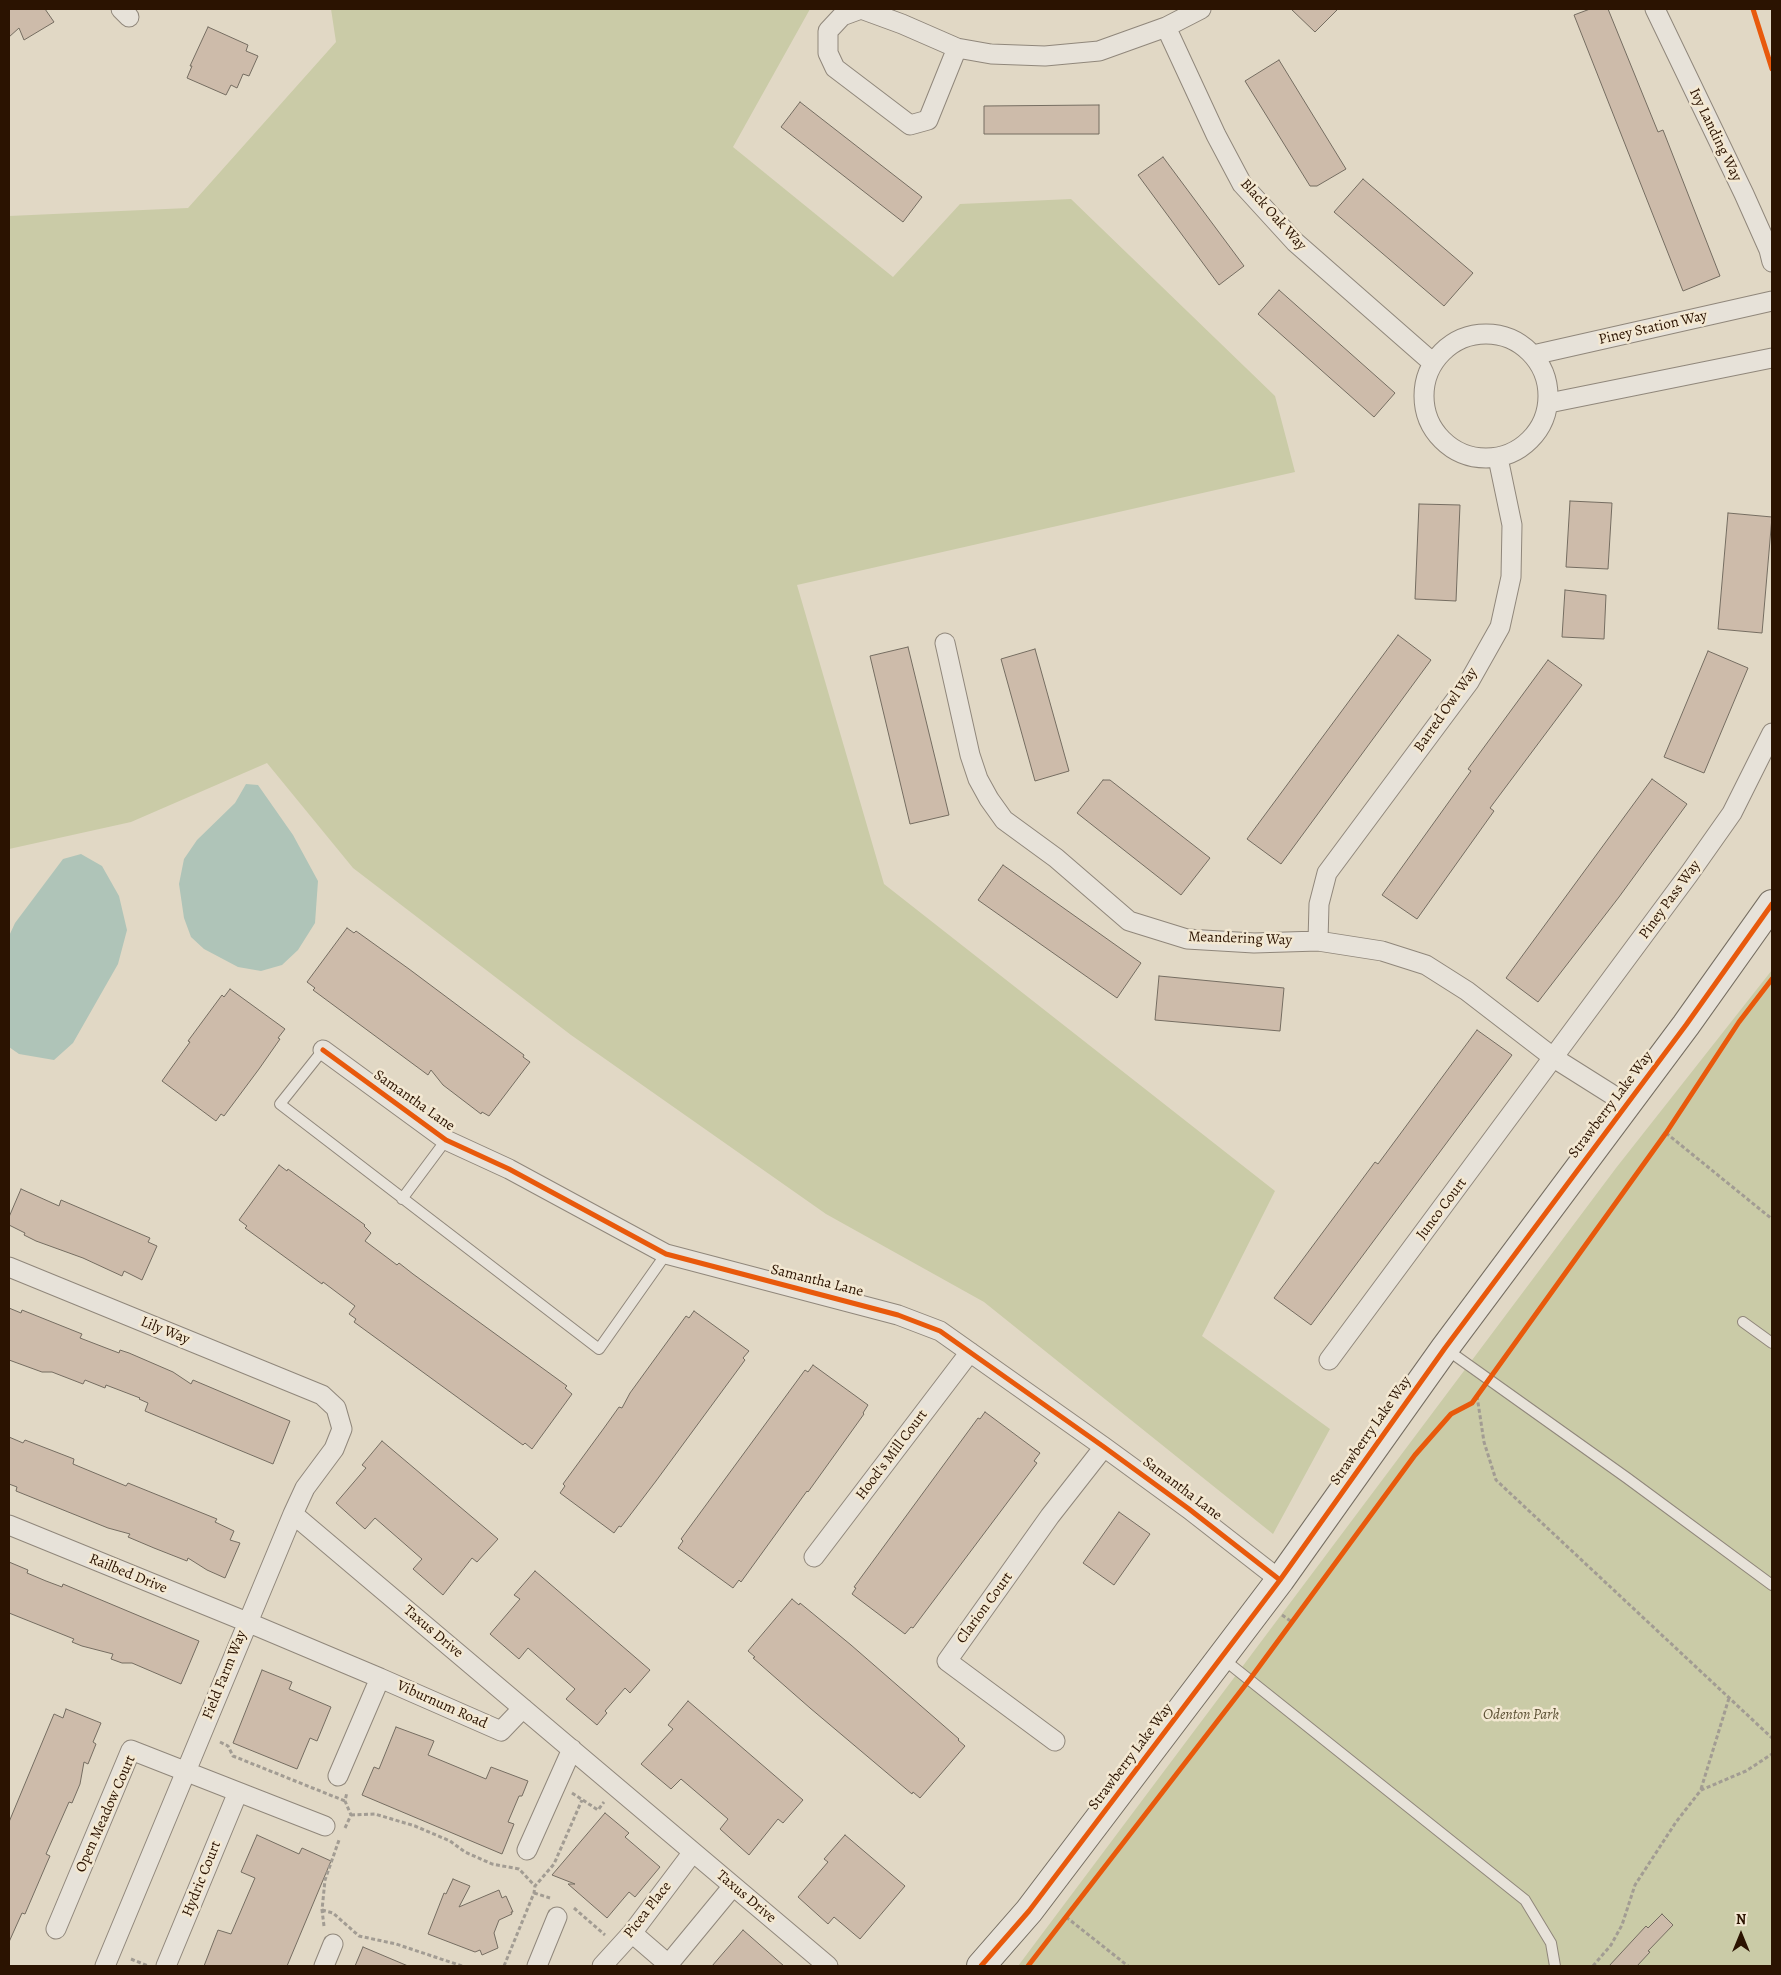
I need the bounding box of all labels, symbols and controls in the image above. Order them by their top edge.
street label: Ivy Landing Way [1685,86,1745,184]
street label: Black Oak Way [1236,175,1310,255]
street label: Piney Station Way [1597,307,1709,349]
street label: Barred Owl Way [1410,664,1482,756]
street label: Piney Pass Way [1635,857,1705,943]
street label: Meandering Way [1188,928,1292,950]
street label: Strawberry Lake Way [1565,1048,1657,1162]
street label: Samantha Lane [370,1066,458,1136]
street label: Junco Court [1413,1175,1471,1243]
street label: Samantha Lane [769,1261,865,1301]
street label: Lily Way [138,1313,192,1349]
street label: Strawberry Lake Way [1327,1373,1415,1489]
street label: Hood's Mill Court [852,1406,932,1504]
street label: Samantha Lane [1139,1453,1225,1525]
street label: Railbed Drive [86,1550,170,1598]
street label: Clarion Court [953,1569,1017,1647]
street label: Taxus Drive [400,1602,466,1662]
street label: Field Farm Way [199,1628,251,1722]
street label: Viburnum Road [394,1677,490,1733]
street label: Strawberry Lake Way [1085,1700,1177,1814]
park label: Odenton Park [1483,1706,1559,1724]
street label: Open Meadow Court [72,1753,140,1875]
street label: Hydric Court [179,1839,225,1919]
street label: Taxus Drive [713,1867,779,1927]
street label: Picea Place [620,1878,676,1942]
north arrow [1716,1910,1766,1960]
text: N [1736,1910,1746,1929]

